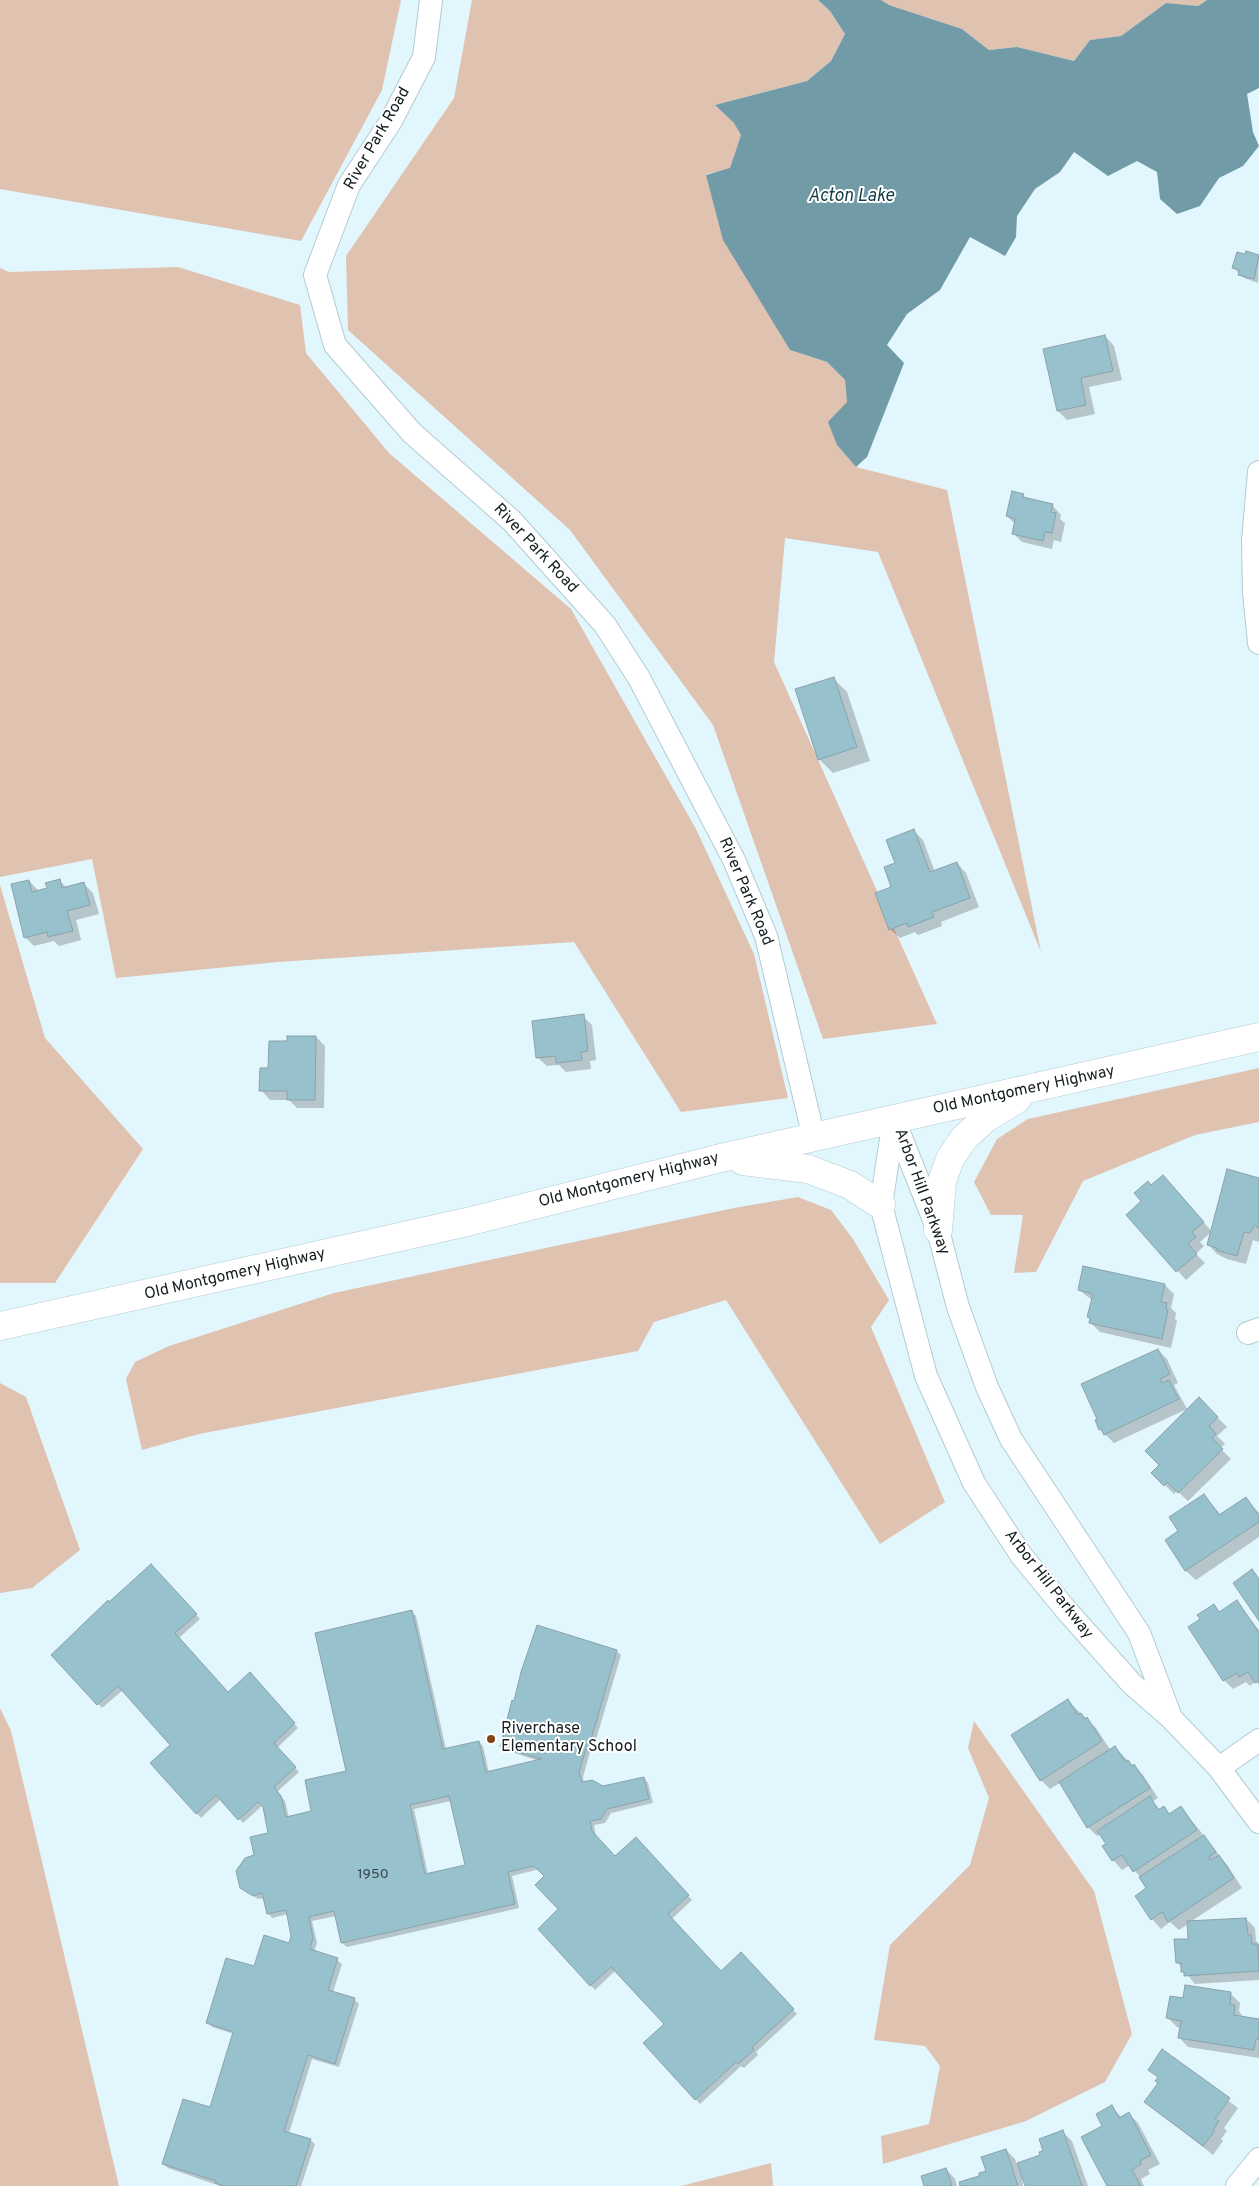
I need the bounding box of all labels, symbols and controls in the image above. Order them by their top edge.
street label: River Park Road [341,84,415,194]
water label: Acton Lake [808,186,894,208]
street label: River Park Road [489,500,581,598]
street label: River Park Road [714,835,776,949]
street label: Old Montgomery Highway [931,1062,1117,1120]
street label: Arbor Hill Parkway [889,1126,953,1258]
street label: Old Montgomery Highway [537,1149,721,1213]
street label: Old Montgomery Highway [143,1245,327,1305]
street label: Arbor Hill Parkway [999,1527,1097,1643]
place label: Riverchase Elementary School [501,1720,637,1758]
marker: Riverchase Elementary School [485,1733,497,1745]
house number: 1950 [357,1867,389,1883]

